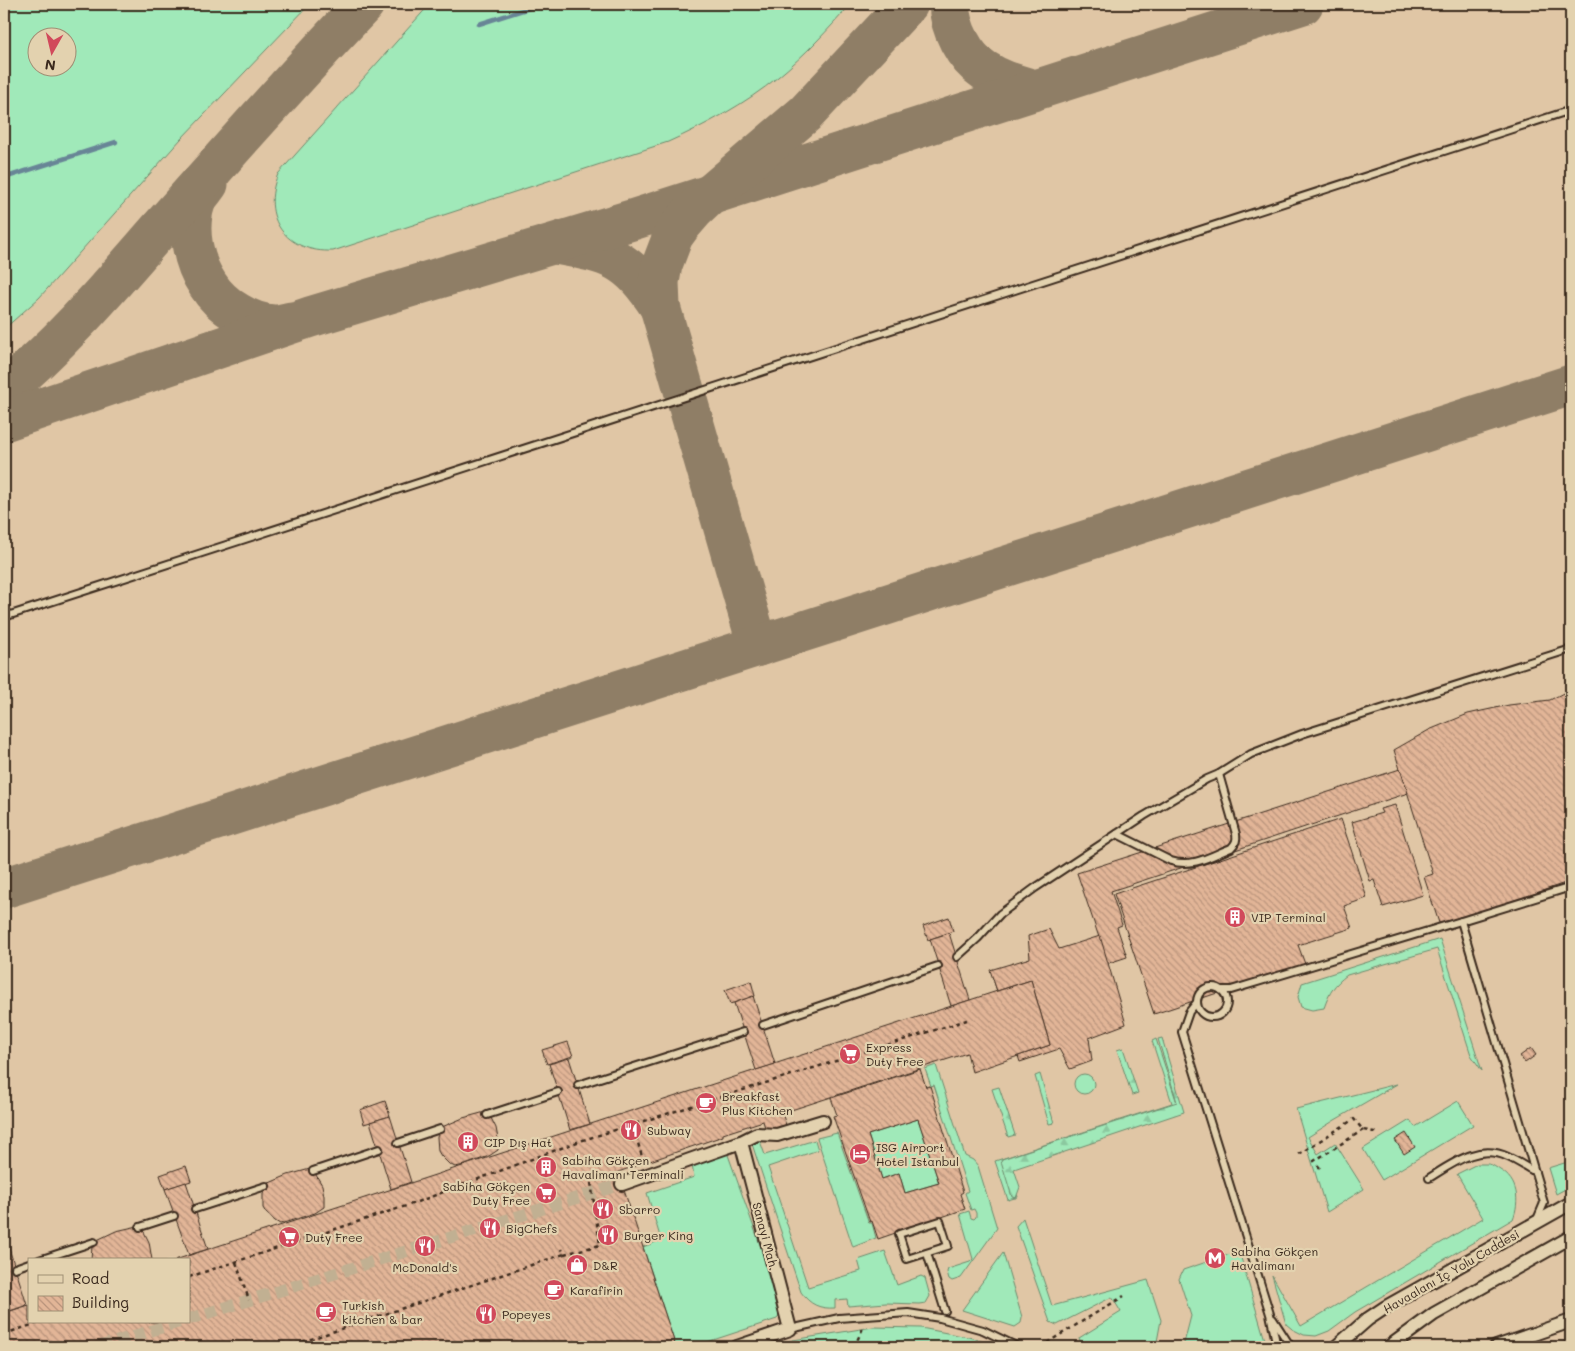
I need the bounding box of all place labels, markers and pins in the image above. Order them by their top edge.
building icon: VIP Terminal [1223,905,1247,929]
place label: VIP Terminal [1251,909,1326,925]
place label: Express Duty Free [866,1039,924,1069]
supermarket icon: Express Duty Free [838,1042,862,1066]
place label: Breakfast Plus Kitchen [722,1088,793,1118]
cafe icon: Breakfast Plus Kitchen [694,1091,718,1115]
restaurant icon: Subway [619,1118,643,1142]
place label: Subway [647,1122,691,1138]
building icon: CIP Dış Hat [456,1130,480,1154]
place label: CIP Dış Hat [484,1134,552,1150]
place label: ISG Airport Hotel Istanbul [876,1139,959,1169]
hotel icon: ISG Airport Hotel Istanbul [848,1142,872,1166]
place label: Sabiha Gökçen Havalimanı Terminali [562,1152,684,1182]
building icon: Sabiha Gökçen Havalimanı Terminali [534,1155,558,1179]
place label: Sabiha Gökçen Duty Free [443,1178,530,1208]
supermarket icon: Sabiha Gökçen Duty Free [534,1181,558,1205]
restaurant icon: Sbarro [591,1197,615,1221]
place label: Sbarro [619,1201,660,1217]
restaurant icon: BigChefs [478,1216,502,1240]
place label: BigChefs [506,1220,558,1236]
restaurant icon: Burger King [596,1223,620,1247]
supermarket icon: Duty Free [277,1225,301,1249]
place label: Burger King [624,1227,693,1243]
place label: Duty Free [305,1229,363,1245]
restaurant icon: McDonald's [413,1234,437,1258]
place label: Sabiha Gökçen Havalimanı [1231,1243,1318,1273]
metro station icon: Sabiha Gökçen Havalimanı [1203,1246,1227,1270]
shop icon: D&R [565,1253,589,1277]
place label: D&R [593,1257,618,1273]
place label: McDonald's [392,1259,458,1275]
cafe icon: Karafirin [542,1278,566,1302]
place label: Karafirin [570,1282,623,1298]
place label: Turkish kitchen & bar [342,1297,423,1327]
cafe icon: Turkish kitchen & bar [314,1300,338,1324]
restaurant icon: Popeyes [474,1302,498,1326]
place label: Popeyes [502,1306,551,1322]

